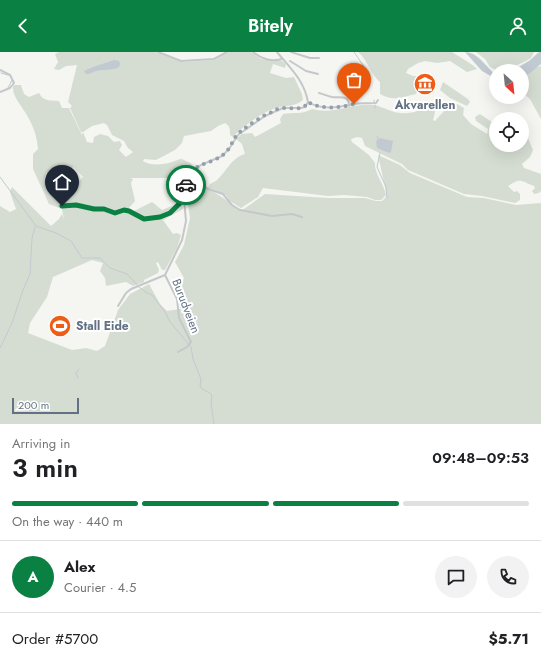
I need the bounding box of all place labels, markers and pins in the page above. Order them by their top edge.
pin [337,63,371,104]
museum icon: Akvarellen [412,71,438,97]
place label: Akvarellen [394,96,455,114]
pin [45,165,79,206]
sports icon: Stall Eide [47,313,73,339]
place label: Stall Eide [76,317,129,335]

